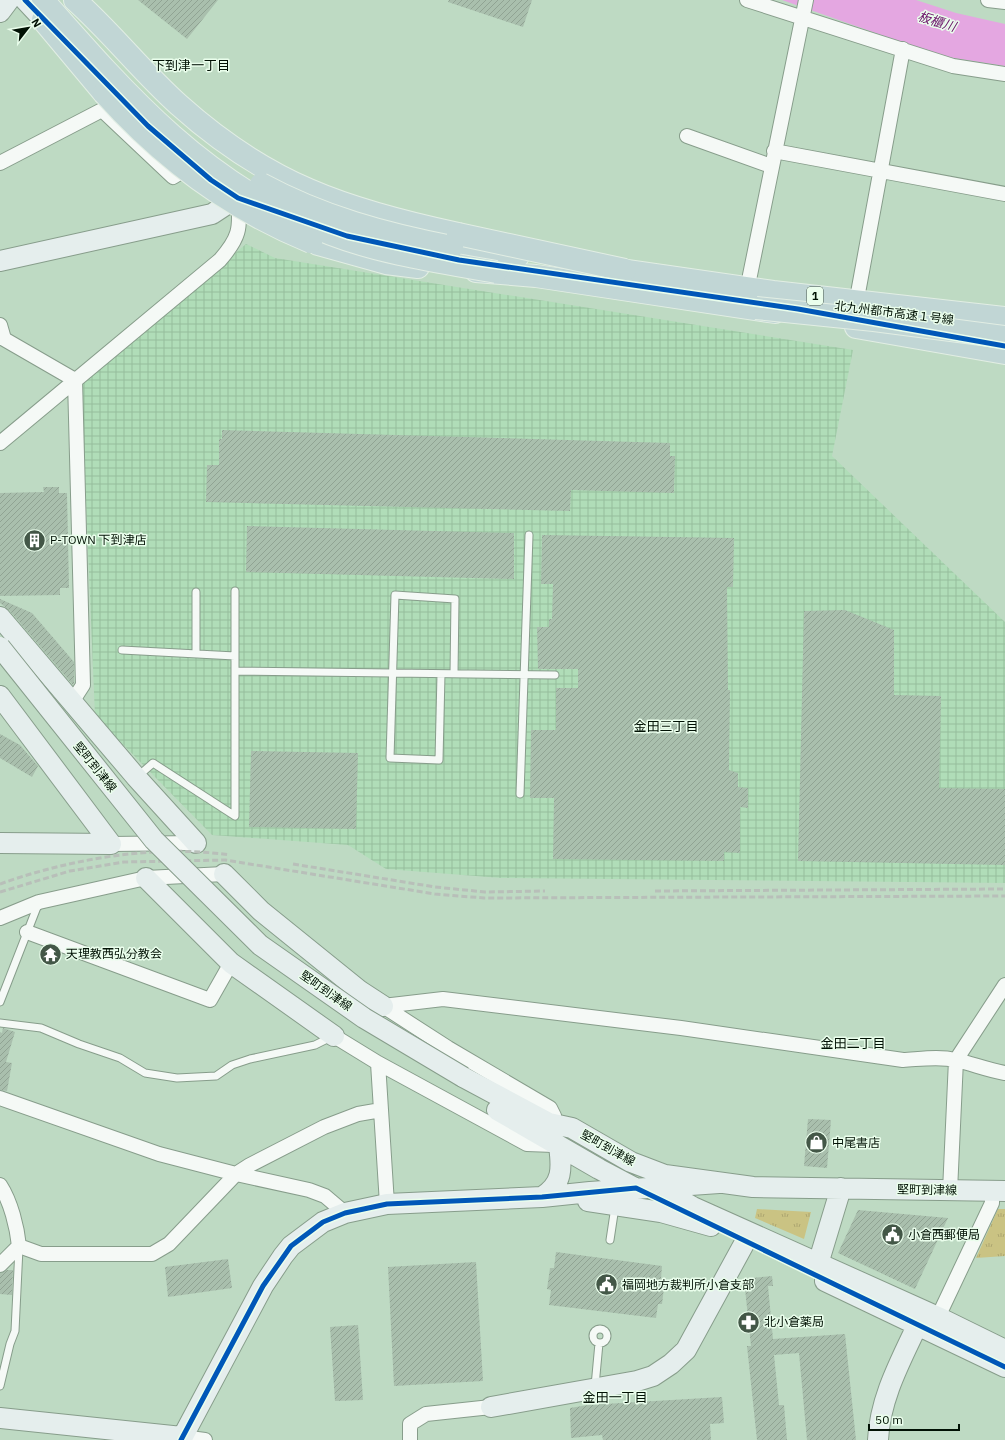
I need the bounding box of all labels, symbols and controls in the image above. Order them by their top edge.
north arrow [8,8,48,48]
water label: 板櫃川 [916,8,960,36]
text: N [29,16,45,30]
district label: 下到津一丁目 [152,57,230,74]
road number: 1 [807,287,823,305]
street label: 北九州都市高速１号線 [834,298,955,327]
building icon: P-TOWN 下到津店 [21,527,47,553]
place label: P-TOWN 下到津店 [50,532,147,547]
district label: 金田三丁目 [633,718,699,735]
street label: 堅町到津線 [71,739,120,795]
temple icon: 天理教西弘分教会 [37,941,63,967]
place label: 天理教西弘分教会 [66,946,162,961]
street label: 堅町到津線 [297,967,355,1014]
district label: 金田二丁目 [820,1035,886,1052]
street label: 堅町到津線 [578,1126,638,1169]
shop icon: 中尾書店 [804,1130,830,1156]
place label: 中尾書店 [832,1135,880,1150]
street label: 堅町到津線 [897,1181,957,1198]
public building icon: 小倉西郵便局 [880,1222,906,1248]
place label: 小倉西郵便局 [908,1227,980,1242]
public building icon: 福岡地方裁判所小倉支部 [593,1272,619,1298]
place label: 福岡地方裁判所小倉支部 [622,1277,754,1292]
pharmacy icon: 北小倉薬局 [736,1309,762,1335]
place label: 北小倉薬局 [764,1314,824,1329]
district label: 金田一丁目 [582,1389,648,1406]
scale bar [869,1406,959,1432]
text: 50 m [875,1412,903,1427]

